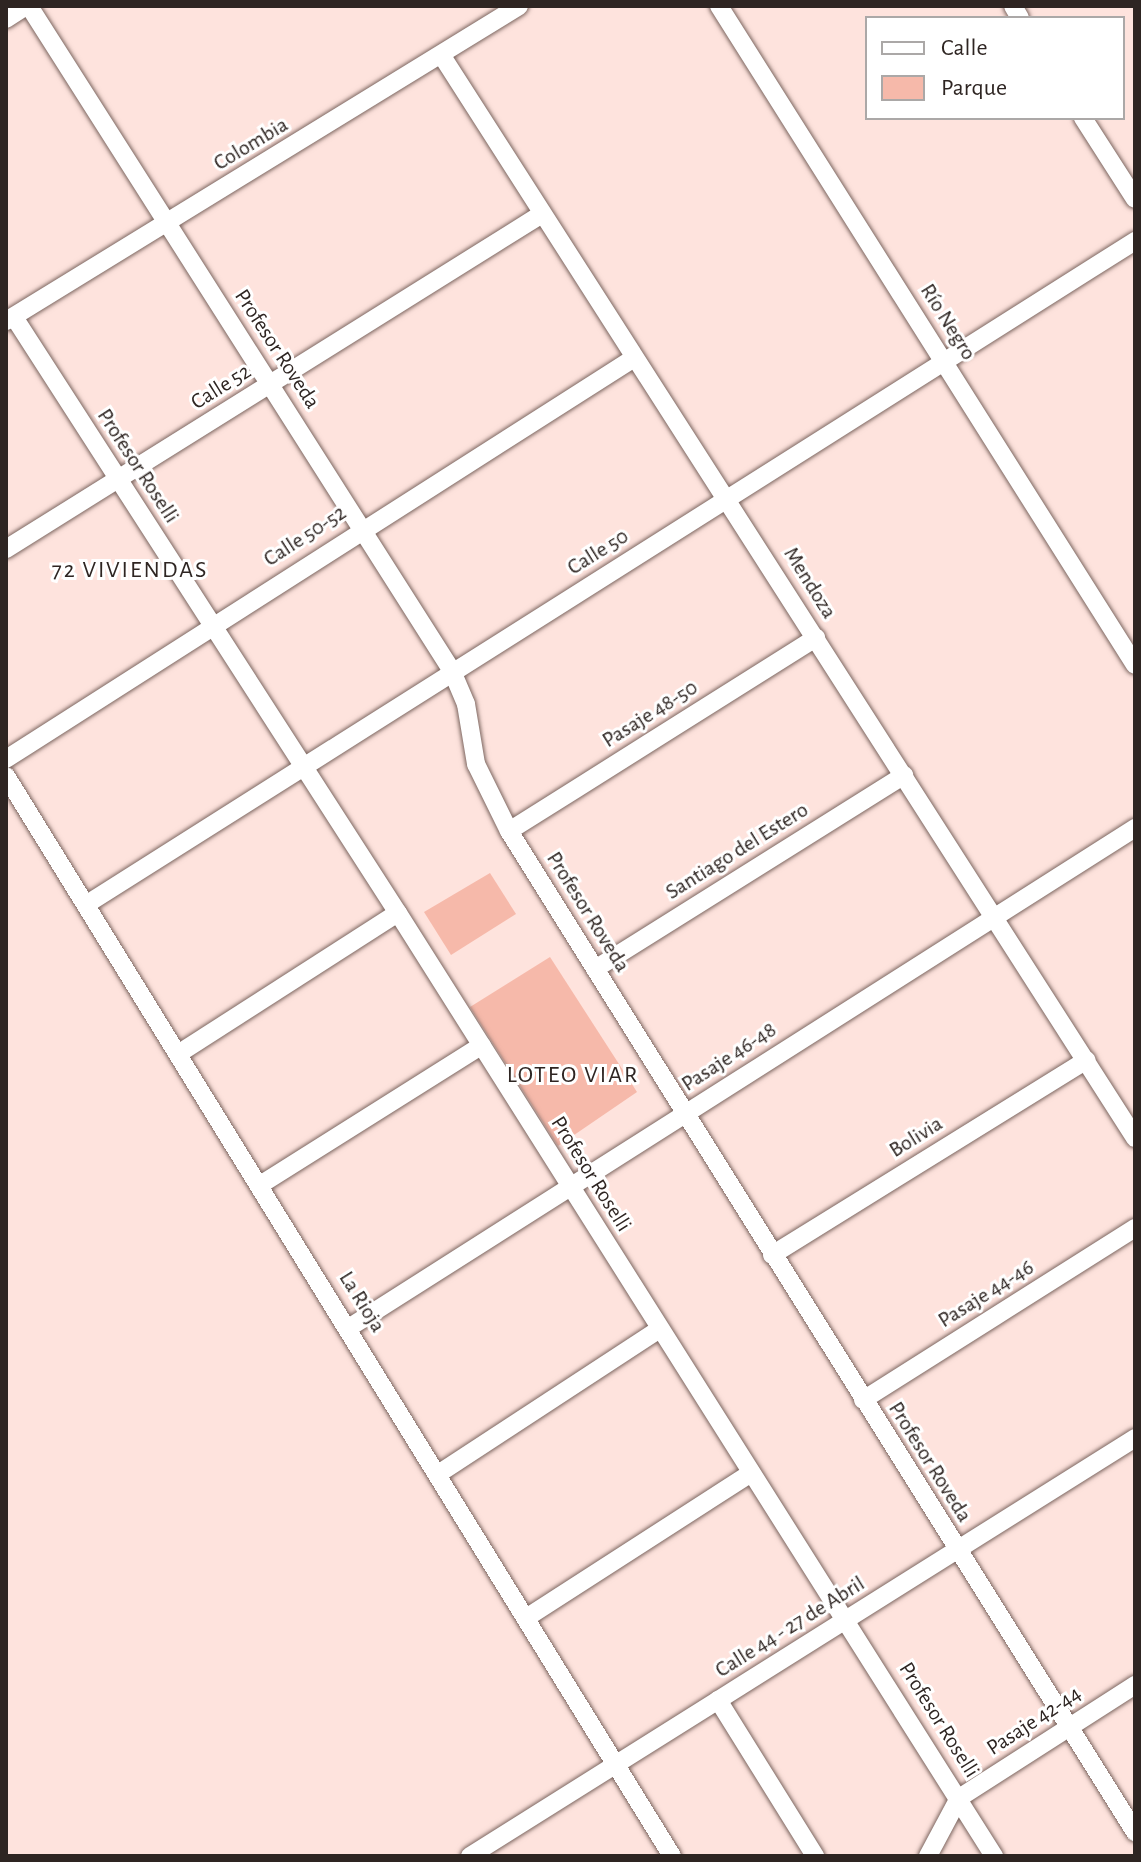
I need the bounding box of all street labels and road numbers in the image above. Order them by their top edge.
street label: Colombia [209,112,293,176]
street label: Río Negro [914,279,982,365]
street label: Profesor Roveda [229,284,325,414]
street label: Calle 52 [186,358,256,416]
street label: Profesor Roselli [91,404,185,528]
street label: Calle 50-52 [259,500,351,572]
street label: Calle 50 [563,523,633,581]
street label: Mendoza [778,542,842,624]
street label: Pasaje 48-50 [597,674,703,754]
street label: Santiago del Estero [661,797,813,905]
street label: Profesor Roveda [540,847,636,977]
street label: Pasaje 46-48 [677,1017,781,1097]
street label: Bolivia [884,1110,948,1164]
street label: Profesor Roselli [545,1111,637,1237]
street label: Pasaje 44-46 [933,1254,1039,1334]
street label: La Rioja [333,1266,391,1338]
street label: Profesor Roveda [882,1397,978,1527]
street label: Calle 44 - 27 de Abril [710,1570,870,1684]
street label: Profesor Roselli [893,1657,985,1783]
street label: Pasaje 42-44 [982,1681,1086,1761]

